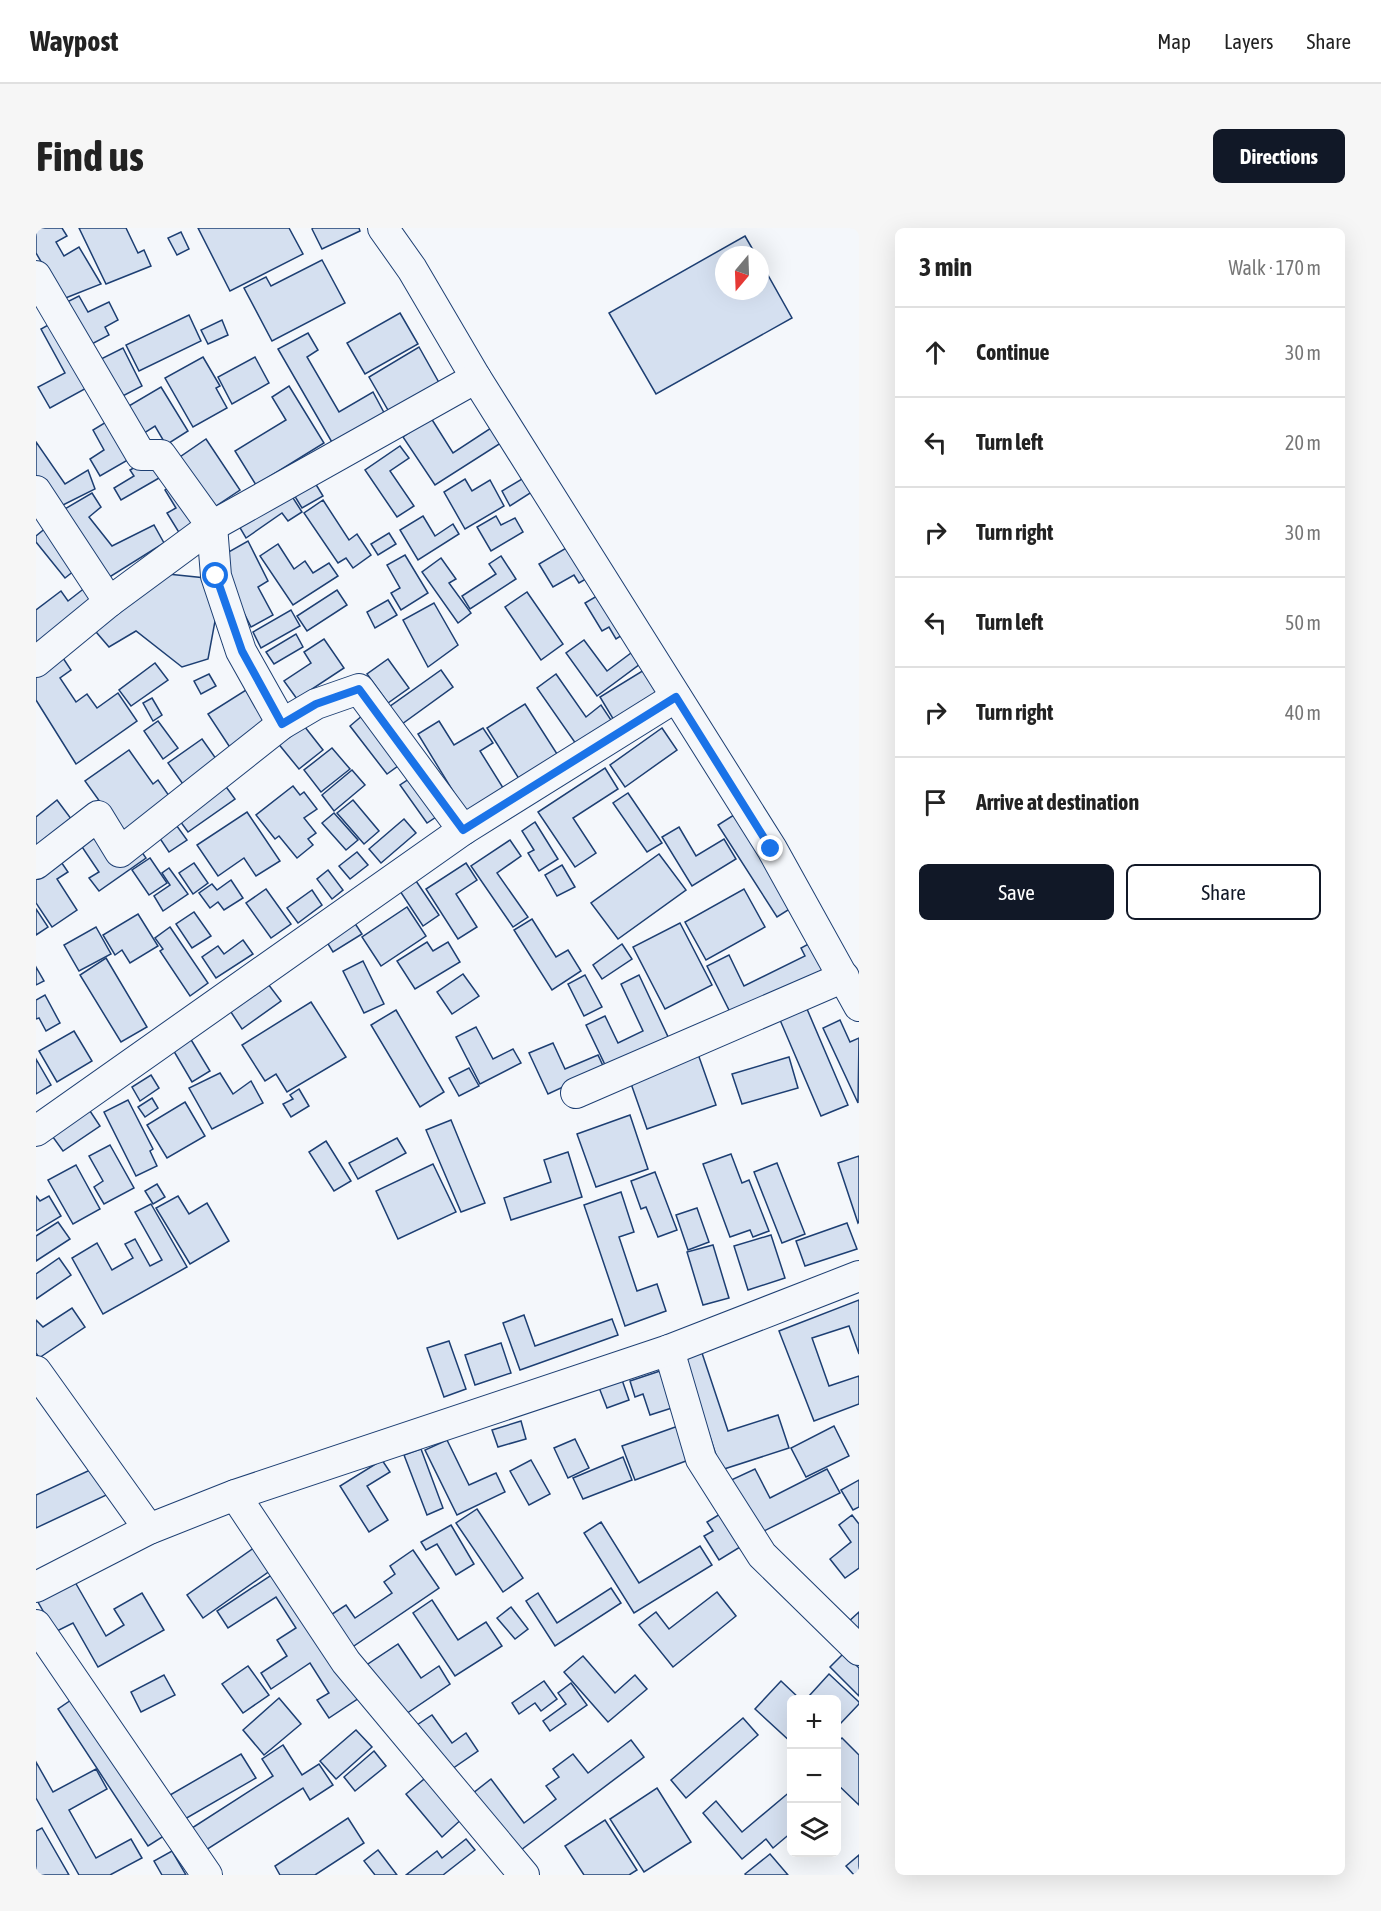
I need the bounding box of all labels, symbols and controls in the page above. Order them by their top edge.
text: Waypost [30,25,118,57]
text: Map [1157,29,1191,53]
text: Layers [1224,29,1274,53]
text: Share [1307,29,1351,53]
button: Directions [1213,129,1345,183]
text: Find us [36,132,144,180]
north arrow [715,246,769,300]
text: 3 min [919,252,972,282]
text: Walk · 170 m [1229,256,1321,279]
icon: ahead [919,336,952,369]
text: Continue [976,339,1050,365]
text: 30 m [1285,341,1321,364]
icon: left [919,426,952,459]
text: Turn left [976,429,1043,455]
text: 20 m [1285,431,1321,454]
icon: right [919,516,952,549]
text: Turn right [976,519,1053,545]
text: 30 m [1285,521,1321,544]
route start [202,562,228,588]
icon: left [919,606,952,639]
text: Turn left [976,609,1043,635]
text: 50 m [1285,611,1321,634]
icon: right [919,696,952,729]
text: Turn right [976,699,1053,725]
text: 40 m [1285,701,1321,724]
icon: arrive [919,786,952,819]
text: Arrive at destination [976,789,1139,815]
route end [757,835,783,861]
button: Save [919,864,1114,920]
button: Share [1126,864,1321,920]
map controls [787,1695,841,1857]
button: + [787,1695,841,1749]
button: − [787,1749,841,1803]
button: layers [787,1803,841,1857]

